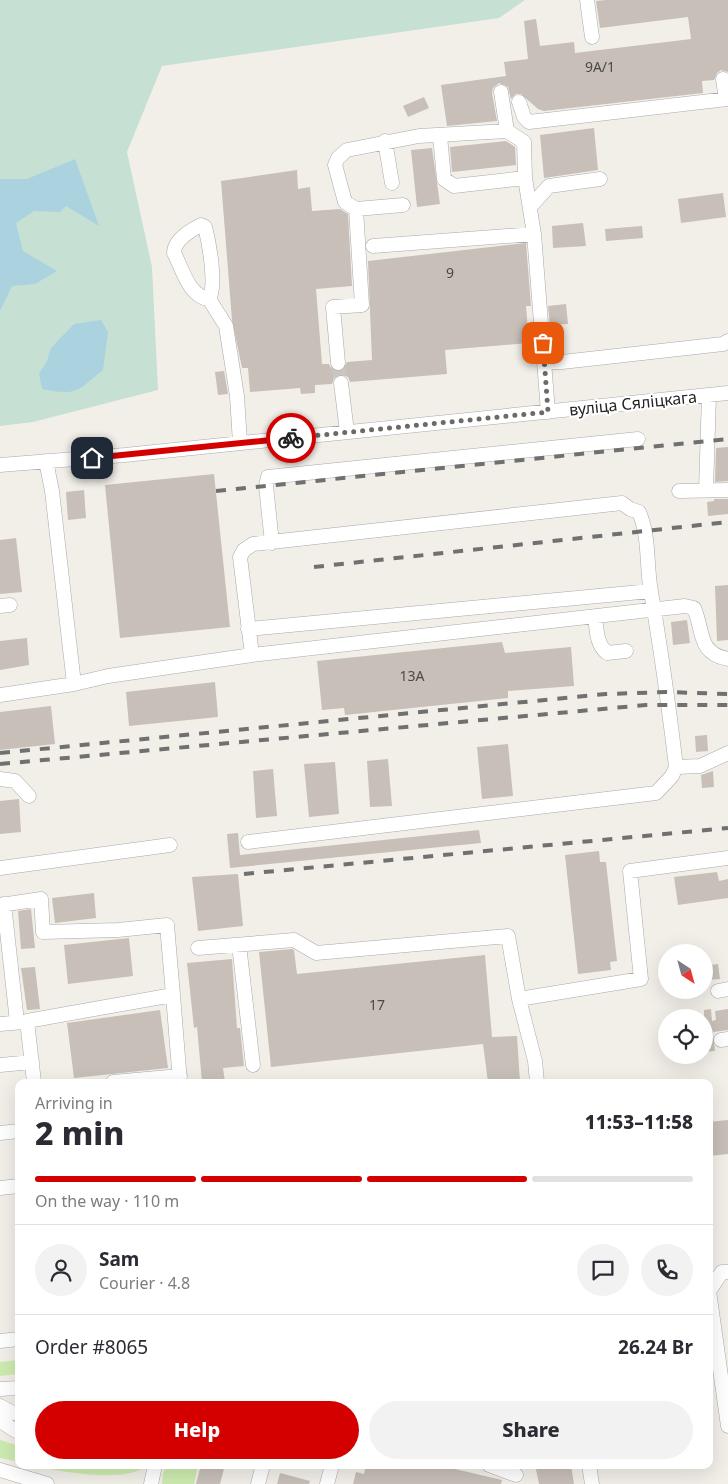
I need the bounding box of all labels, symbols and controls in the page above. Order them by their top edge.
house number: 9А/1 [585,57,615,76]
house number: 9 [446,263,454,282]
pin [522,322,564,364]
icon: bag [529,329,557,357]
street label: вуліца Сяліцкага [568,385,698,421]
courier [266,413,316,463]
icon: bike [277,424,305,452]
pin [71,437,113,479]
icon: home [78,444,106,472]
house number: 13А [400,666,425,685]
north arrow [658,944,712,999]
map controls [658,944,713,1064]
house number: 17 [369,995,385,1014]
button: locate [658,1009,713,1064]
text: Arriving in [35,1092,113,1114]
text: 11:53–11:58 [585,1109,693,1135]
text: 2 min [35,1111,124,1154]
text: On the way · 110 m [35,1190,179,1212]
button: person [35,1244,87,1296]
button: chat [577,1244,629,1296]
button: phone [641,1244,693,1296]
text: Sam [99,1246,139,1272]
text: Courier · 4.8 [99,1272,190,1294]
text: Order #8065 [35,1334,148,1360]
text: 26.24 Br [618,1334,693,1360]
button: Help [35,1401,359,1459]
button: Share [369,1401,693,1459]

